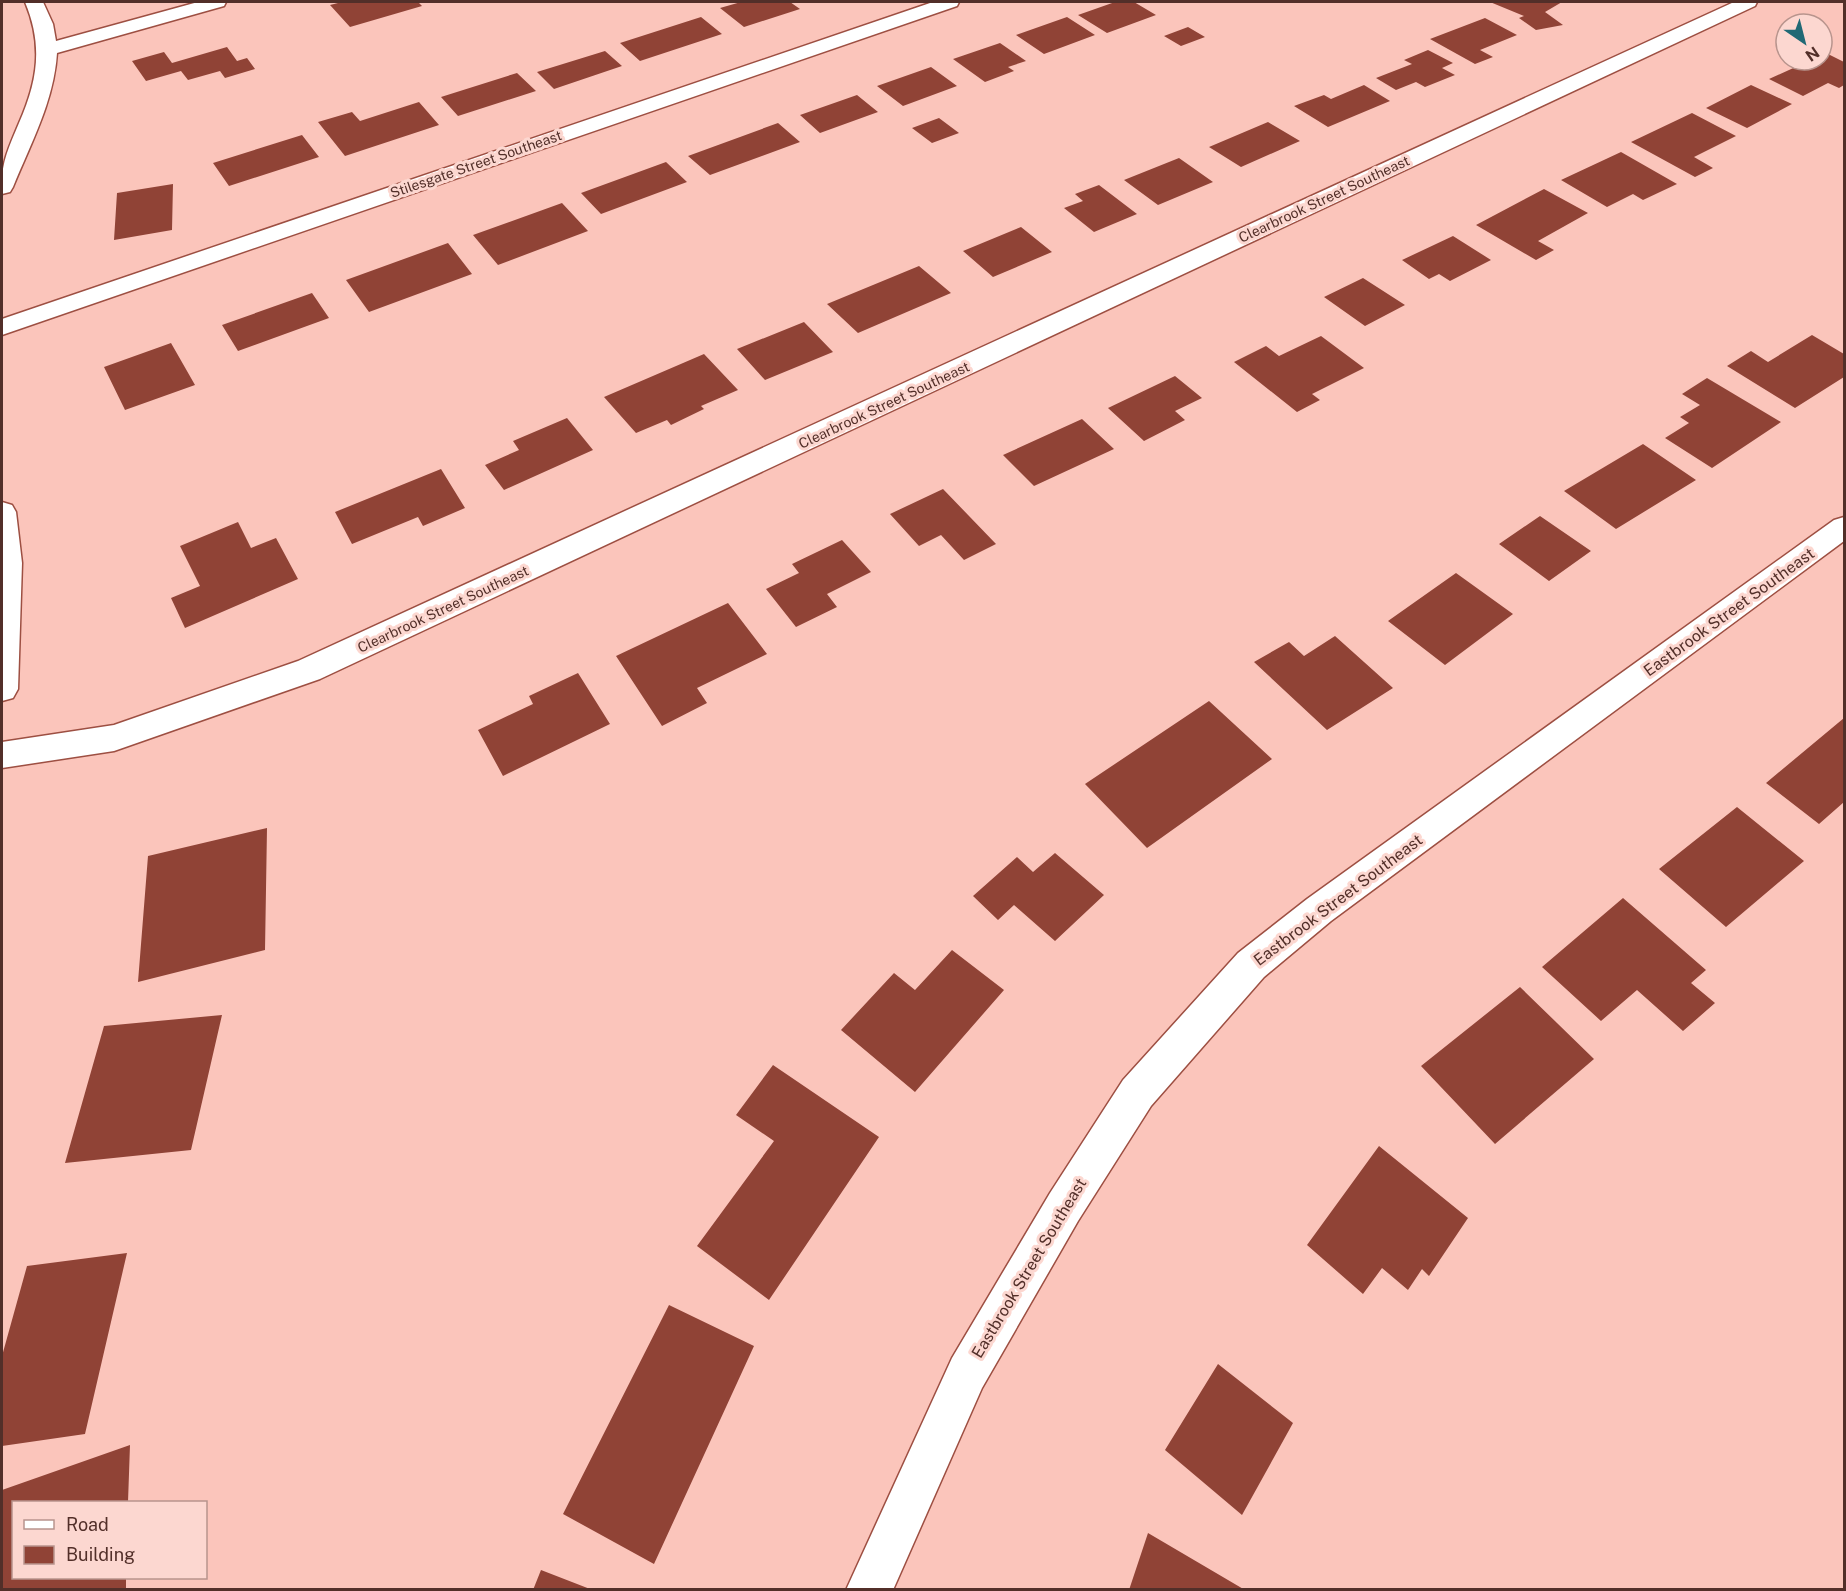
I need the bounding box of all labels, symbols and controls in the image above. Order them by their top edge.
north arrow [1774,12,1834,72]
text: N [1802,43,1823,65]
street label: Stilesgate Street Southeast [388,127,564,201]
street label: Clearbrook Street Southeast [1236,152,1412,246]
street label: Clearbrook Street Southeast [796,358,972,452]
street label: Eastbrook Street Southeast [1640,544,1818,680]
street label: Clearbrook Street Southeast [355,562,531,656]
street label: Eastbrook Street Southeast [1250,830,1426,970]
street label: Eastbrook Street Southeast [968,1175,1090,1361]
legend [12,1501,207,1579]
text: Road [66,1514,109,1535]
text: Building [66,1544,135,1565]

